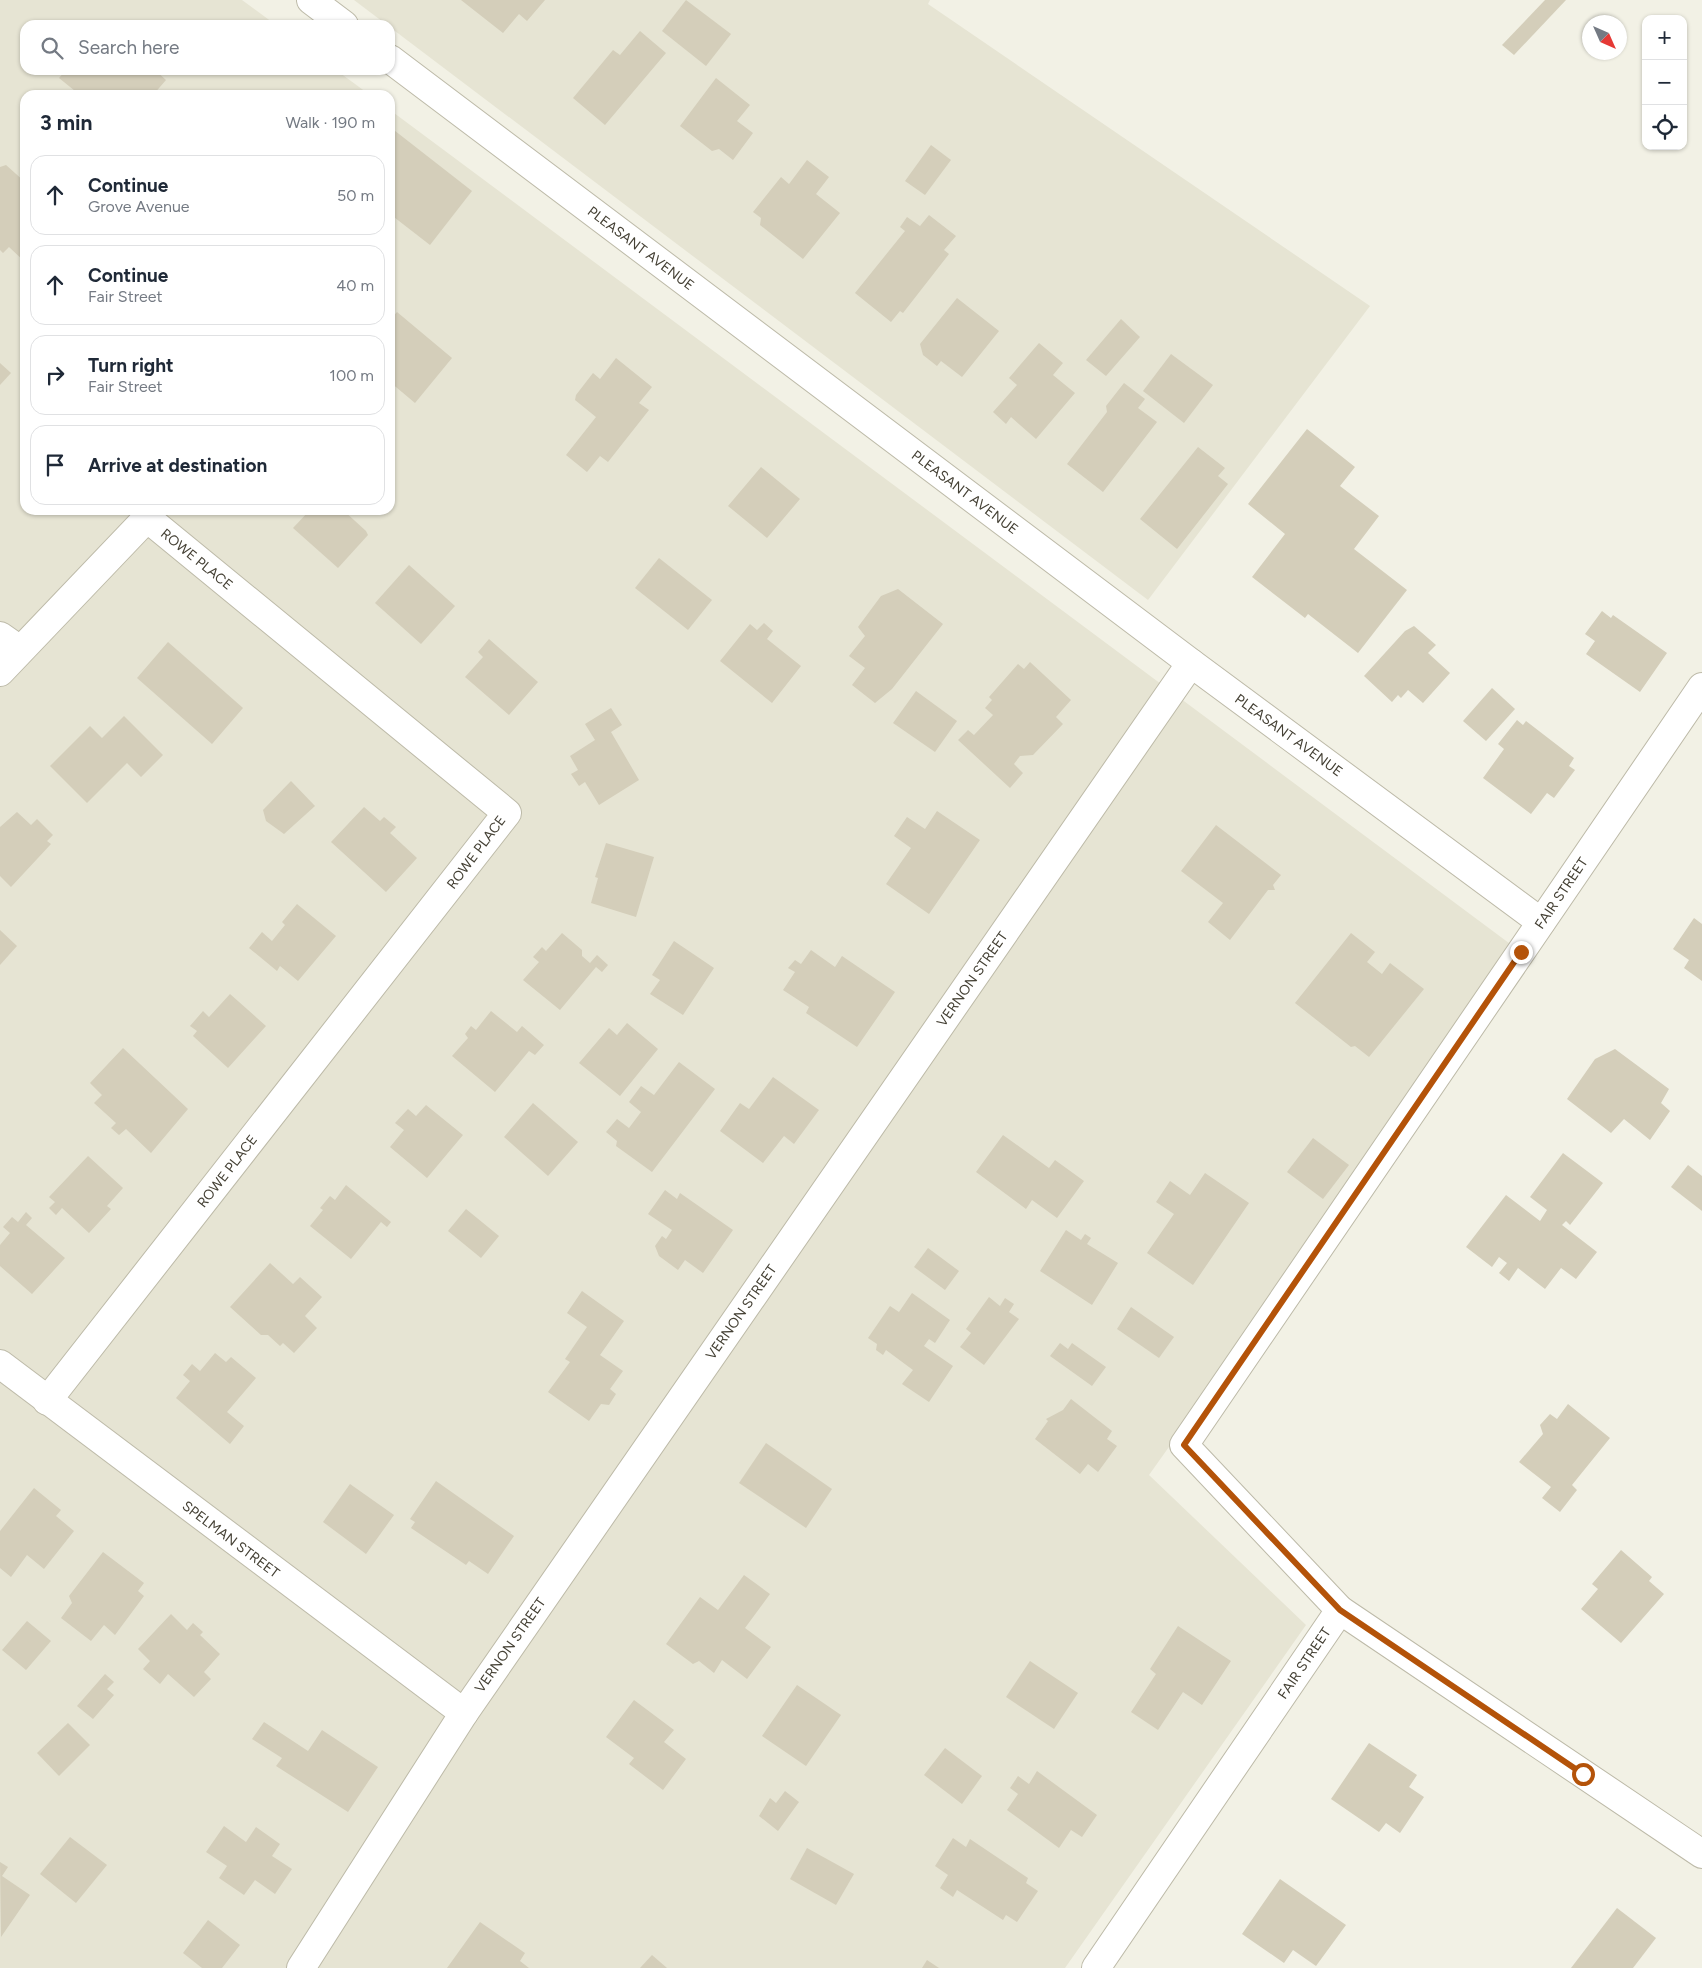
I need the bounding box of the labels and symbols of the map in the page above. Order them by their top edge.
north arrow [1582,15,1627,60]
street label: PLEASANT AVENUE [584,203,697,294]
street label: PLEASANT AVENUE [908,447,1021,538]
street label: ROWE PLACE [157,525,236,594]
street label: PLEASANT AVENUE [1231,691,1346,780]
street label: ROWE PLACE [443,812,510,892]
street label: FAIR STREET [1531,854,1592,932]
street label: VERNON STREET [933,928,1012,1030]
route end [1510,941,1533,964]
street label: ROWE PLACE [194,1132,261,1211]
street label: VERNON STREET [702,1261,781,1363]
street label: SPELMAN STREET [179,1497,283,1582]
street label: VERNON STREET [471,1594,550,1696]
street label: FAIR STREET [1274,1624,1335,1702]
route start [1572,1763,1595,1786]

